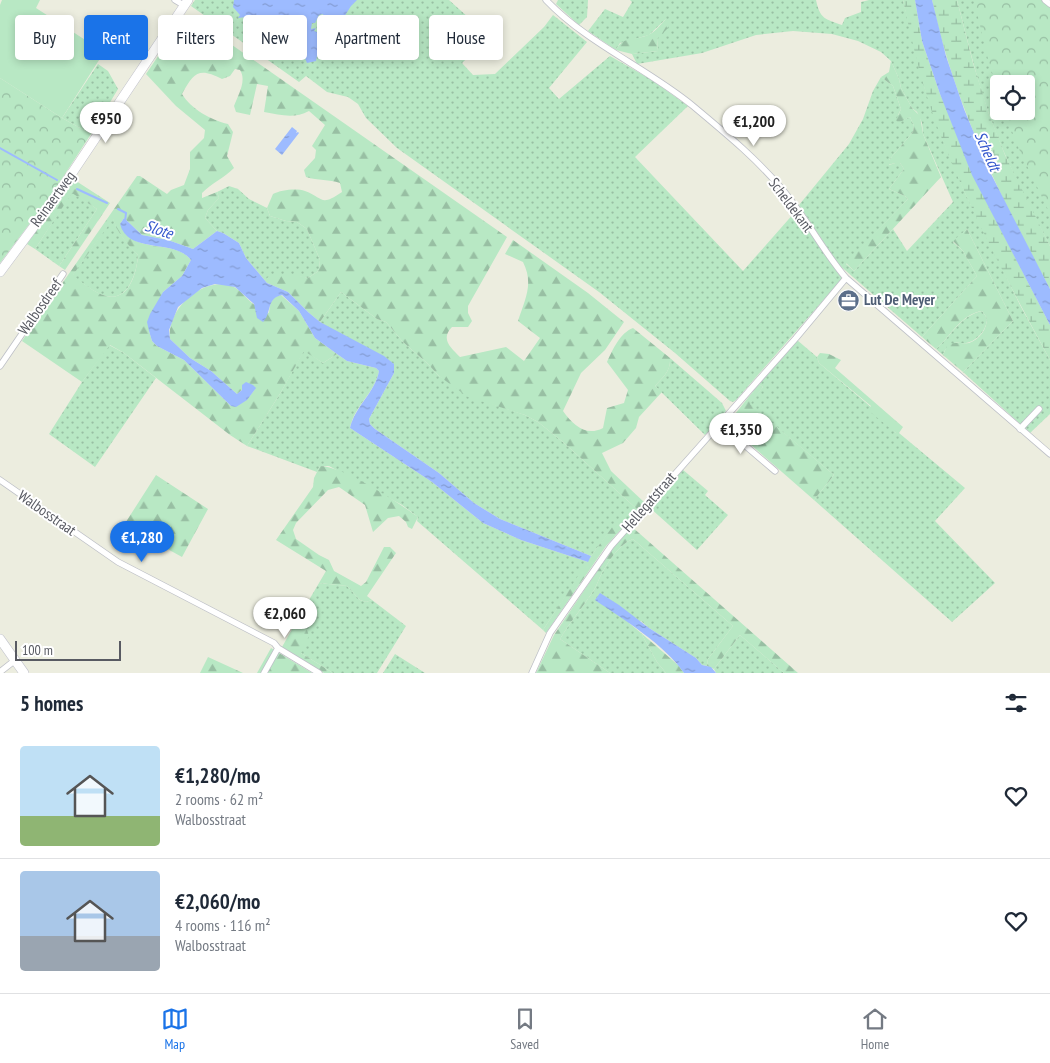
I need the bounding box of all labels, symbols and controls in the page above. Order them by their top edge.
chip: Buy [15,15,74,60]
chip: Rent [84,15,148,60]
chip: Filters [158,15,233,60]
chip: New [243,15,307,60]
chip: Apartment [317,15,419,60]
chip: House [429,15,503,60]
map controls [990,75,1035,120]
button: locate [990,75,1035,120]
pin: €950 [76,102,136,144]
pin: €1,200 [713,104,795,147]
text: €950 [91,108,121,128]
text: €1,200 [733,111,775,131]
water label: Scheldt [970,128,1006,175]
street label: Reinaertweg [26,167,79,230]
street label: Scheldekant [765,174,818,236]
water label: Slote [142,215,177,243]
street label: Walbosdreef [13,274,66,338]
office icon: Lut De Meyer [836,288,860,312]
place label: Lut De Meyer [864,290,936,309]
pin: €1,350 [700,412,782,455]
text: €1,350 [720,419,762,439]
street label: Hellegatstraat [617,468,680,536]
street label: Walbosstraat [15,486,80,539]
pin: €1,280 [101,520,183,563]
text: €1,280 [121,527,163,547]
pin: €2,060 [244,596,326,639]
text: €2,060 [264,603,306,623]
scale bar [15,638,121,661]
text: 100 m [22,641,53,659]
icon: filters [1002,689,1030,717]
text: 5 homes [20,690,83,717]
text: €1,280/mo [175,762,260,789]
icon: home [60,766,120,826]
icon: heart [1002,782,1030,810]
text: 2 rooms · 62 m² [175,789,263,809]
text: Walbosstraat [175,809,246,829]
text: €2,060/mo [175,888,260,915]
icon: home [60,891,120,951]
icon: heart [1002,907,1030,935]
text: 4 rooms · 116 m² [175,915,271,935]
text: Walbosstraat [175,935,246,955]
tab: Map [161,1005,189,1053]
tab: Saved [510,1005,539,1053]
tab: Home [861,1005,889,1053]

